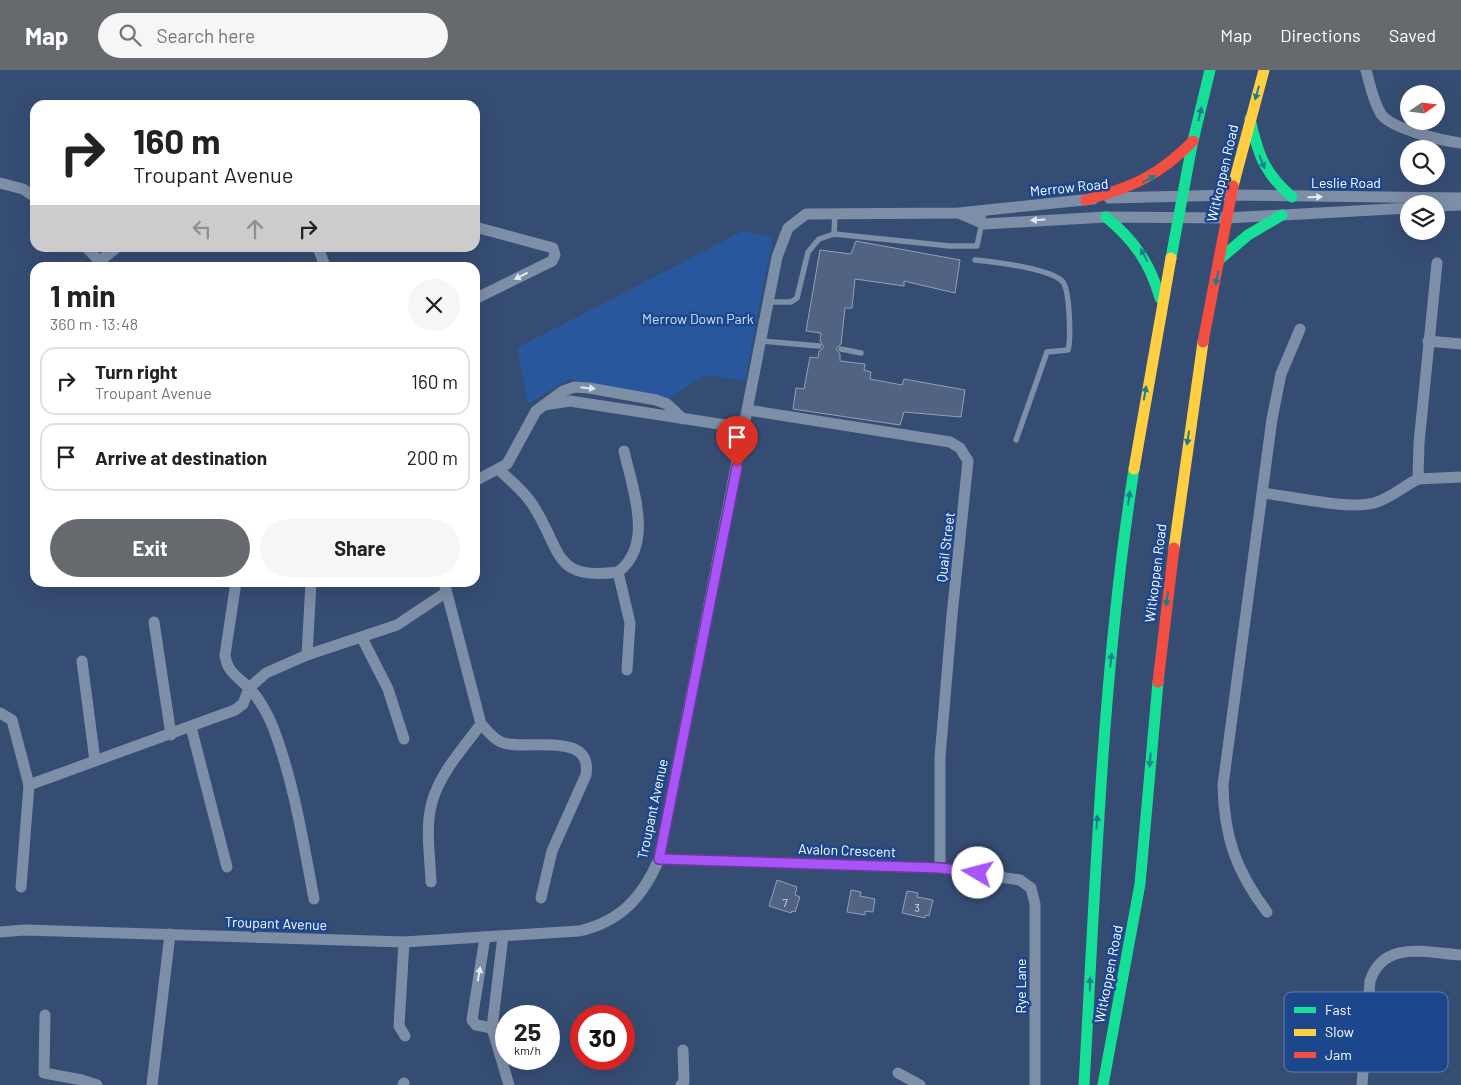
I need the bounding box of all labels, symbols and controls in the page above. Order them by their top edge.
search box [98,13,448,58]
text: Map [25,21,68,50]
icon: search [116,21,144,49]
text: Search here [156,24,255,47]
text: Map [1220,24,1252,46]
text: Directions [1280,24,1361,46]
text: Saved [1389,24,1436,46]
north arrow [1400,85,1445,130]
map controls [1400,85,1445,240]
one-way arrow [1252,86,1260,101]
one-way arrow [1196,106,1204,121]
text: 160 m [133,119,220,161]
icon: right [50,120,115,185]
street label: Witkoppen Road [1203,123,1241,223]
button: search [1400,140,1445,185]
one-way arrow [1258,155,1266,170]
text: Troupant Avenue [133,161,294,187]
street label: Merrow Road [1029,174,1109,200]
street label: Leslie Road [1311,174,1381,191]
one-way arrow [1142,175,1156,183]
one-way arrow [1307,193,1323,201]
button: layers [1400,195,1445,240]
icon: left [188,215,216,243]
icon: ahead [241,215,269,243]
icon: right [294,215,322,243]
one-way arrow [1030,217,1046,225]
one-way arrow [1139,248,1148,261]
one-way arrow [1213,270,1221,285]
one-way arrow [514,272,529,280]
text: 1 min [50,277,116,313]
button: close [408,279,460,331]
park label: Merrow Down Park [642,310,754,327]
text: 360 m · 13:48 [50,314,138,333]
text: Turn right [95,360,177,383]
icon: right [52,367,80,395]
text: 160 m [411,370,458,393]
text: Troupant Avenue [95,383,212,402]
one-way arrow [580,384,596,392]
one-way arrow [1142,384,1150,400]
pin [716,416,758,467]
icon: arrive [723,423,751,451]
one-way arrow [1183,430,1191,446]
icon: arrive [52,443,80,471]
text: Arrive at destination [95,446,267,469]
text: 200 m [407,446,458,469]
one-way arrow [1125,490,1133,506]
street label: Quail Street [932,511,958,583]
button: Exit [50,519,250,577]
button: Share [260,519,460,577]
street label: Witkoppen Road [1141,523,1169,623]
one-way arrow [1163,591,1171,607]
one-way arrow [1107,651,1115,667]
one-way arrow [1145,753,1153,769]
street label: Troupant Avenue [633,757,671,861]
one-way arrow [1093,813,1101,829]
street label: Avalon Crescent [798,840,896,860]
position arrow [951,846,1003,898]
house number: 7 [782,896,788,909]
house number: 3 [914,901,920,914]
street label: Troupant Avenue [225,913,327,933]
street label: Witkoppen Road [1090,924,1126,1024]
street label: Rye Lane [1012,958,1029,1014]
one-way arrow [475,965,483,981]
one-way arrow [1086,976,1094,992]
legend [1284,992,1448,1072]
text: Fast [1325,1001,1351,1018]
speed limit sign: 30 [570,1005,635,1070]
text: 25 [514,1016,541,1046]
text: Slow [1325,1023,1354,1040]
text: km/h [514,1043,541,1057]
text: Jam [1325,1046,1352,1063]

